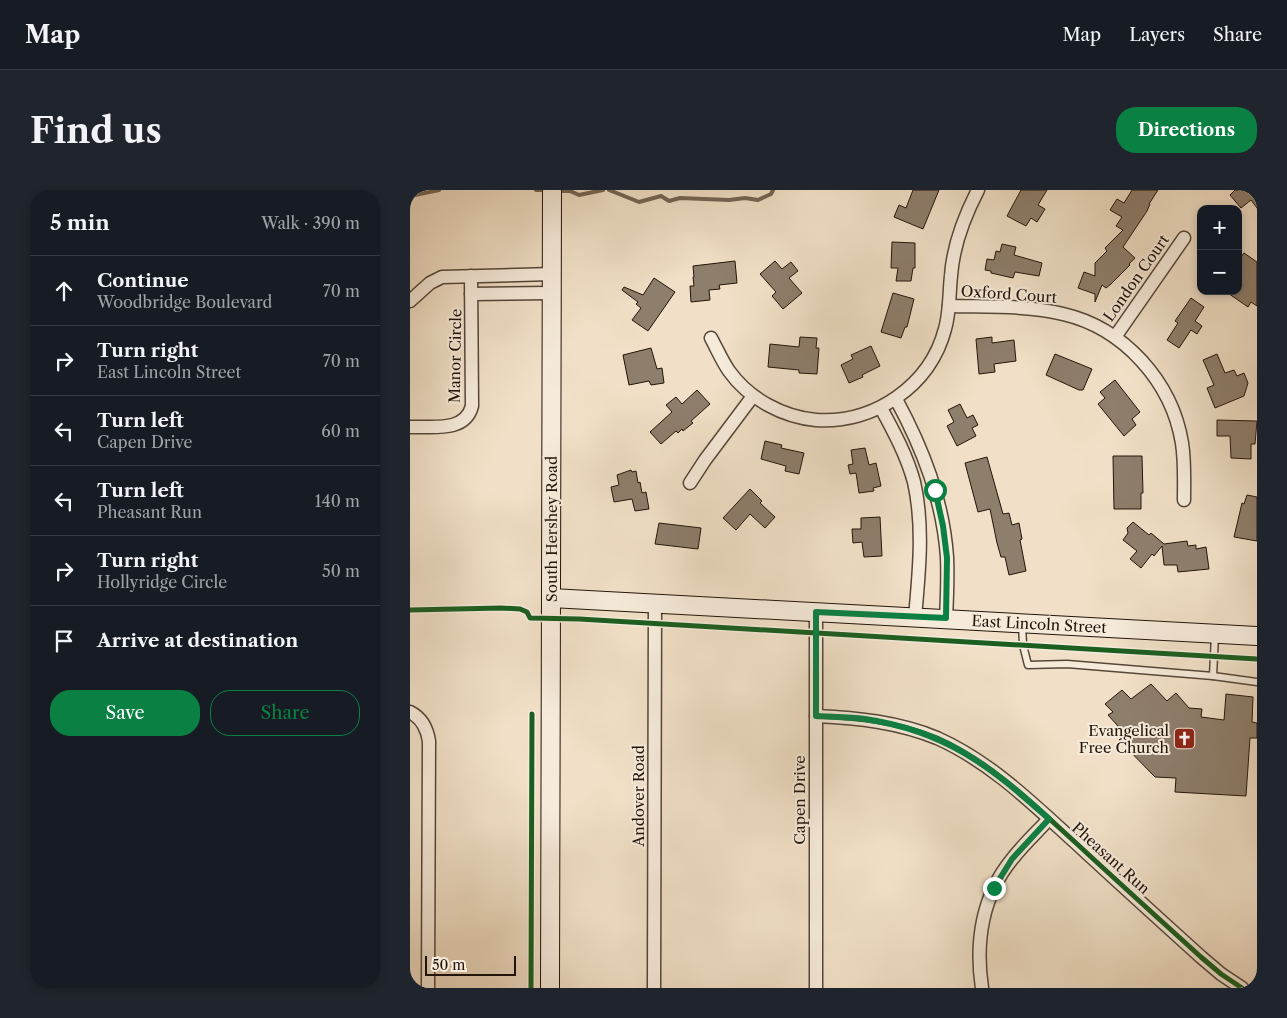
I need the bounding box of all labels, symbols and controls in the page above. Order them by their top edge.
text: Map [25,20,80,49]
text: Map [1063,24,1101,46]
text: Layers [1129,24,1185,46]
text: Share [1213,24,1262,46]
button: Directions [1116,107,1257,153]
text: Find us [30,109,162,152]
map controls [1197,205,1242,295]
button: + [1197,205,1242,250]
text: 5 min [50,210,110,235]
text: Walk · 390 m [261,213,360,233]
street label: London Court [1099,230,1173,325]
button: − [1197,250,1242,295]
text: Continue [97,269,189,292]
icon: ahead [50,277,78,305]
text: 70 m [323,281,360,301]
street label: Oxford Court [960,281,1058,307]
text: Woodbridge Boulevard [97,292,272,312]
street label: Manor Circle [445,309,465,403]
text: Turn right [97,339,198,362]
icon: right [50,347,78,375]
text: 70 m [323,351,360,371]
text: East Lincoln Street [97,362,241,382]
text: Turn left [97,409,184,432]
icon: left [50,417,78,445]
text: 60 m [321,421,360,441]
text: Capen Drive [97,432,192,452]
street label: South Hershey Road [542,456,561,602]
text: Turn left [97,479,184,502]
route start [924,479,947,502]
icon: left [50,487,78,515]
text: 140 m [315,491,360,511]
text: Pheasant Run [97,502,202,522]
text: Turn right [97,549,198,572]
icon: right [50,557,78,585]
text: 50 m [322,561,360,581]
text: Hollyridge Circle [97,572,227,592]
street label: East Lincoln Street [971,611,1108,637]
icon: arrive [50,627,78,655]
text: Arrive at destination [97,629,298,652]
button: Save [50,690,200,736]
button: Share [210,690,360,736]
place label: Evangelical Free Church [1079,721,1170,757]
church icon: Evangelical Free Church [1173,727,1197,751]
street label: Andover Road [629,745,648,848]
street label: Capen Drive [790,755,809,845]
street label: Pheasant Run [1068,818,1154,898]
route end [983,877,1006,900]
scale bar [425,953,516,976]
text: 50 m [432,956,465,974]

